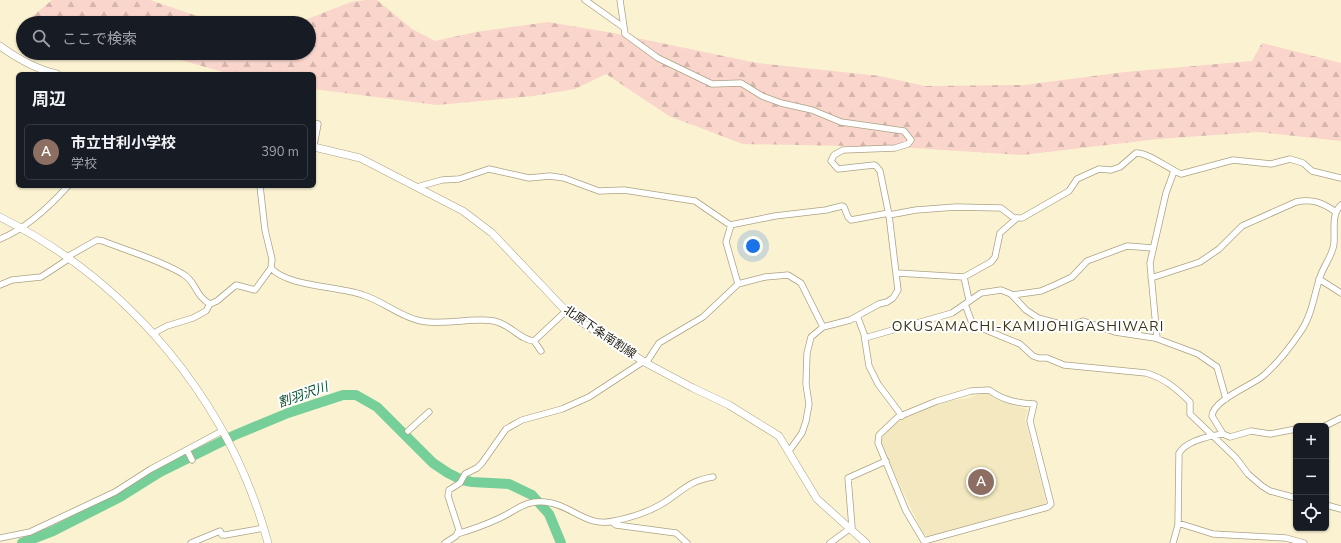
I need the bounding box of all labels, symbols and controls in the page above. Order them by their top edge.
search box [16,16,316,60]
icon: search [30,27,52,49]
text: ここで検索 [62,29,137,49]
text: 周辺 [32,88,66,111]
text: 市立甘利小学校 [71,133,176,153]
text: A [41,143,51,161]
text: 390 m [261,143,299,161]
text: 学校 [71,155,97,173]
your location [743,236,763,256]
street label: 北原下条南割線 [561,302,639,362]
district label: OKUSAMACHI-KAMIJOHIGASHIWARI [892,317,1164,336]
water label: 割羽沢川 [275,377,332,412]
map controls [1293,423,1329,531]
button: + [1293,423,1329,459]
button: − [1293,459,1329,495]
pin: A [968,467,994,497]
button: locate [1293,495,1329,531]

